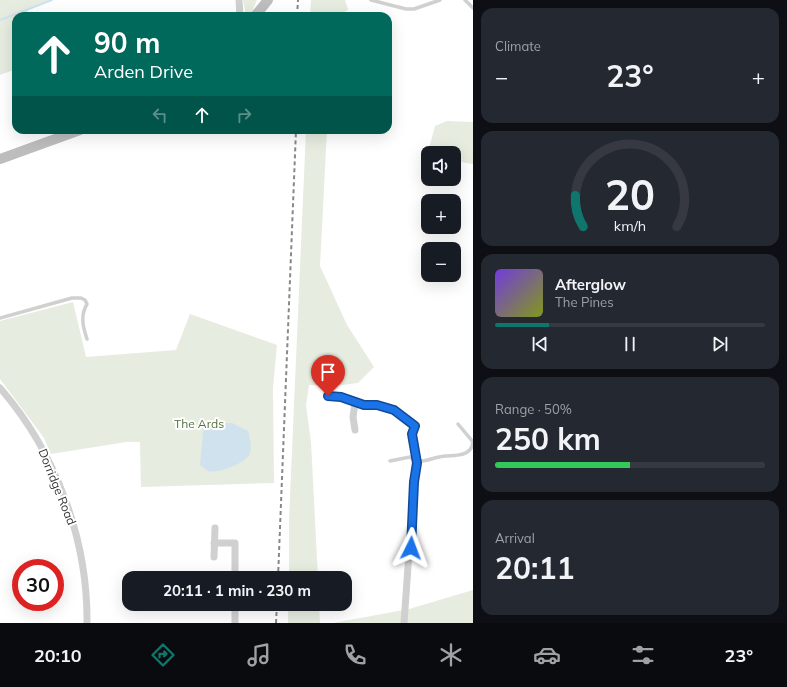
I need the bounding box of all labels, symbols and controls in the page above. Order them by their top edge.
text: 90 m [94,25,160,60]
icon: ahead [28,28,80,80]
text: Climate [495,38,541,54]
text: 23° [606,57,654,95]
text: Arden Drive [94,60,193,83]
text: − [495,63,508,91]
text: + [752,63,765,91]
icon: left [149,104,171,126]
icon: ahead [191,104,213,126]
icon: right [233,104,255,126]
map controls [421,146,461,282]
button: sound [421,146,461,186]
text: 20 [605,167,655,219]
button: + [421,194,461,234]
text: km/h [614,216,646,234]
button: − [421,242,461,282]
text: Afterglow [555,275,626,294]
text: The Pines [555,294,614,310]
icon: previous [529,333,551,355]
icon: pause [619,333,641,355]
icon: next [709,333,731,355]
pin [311,355,345,396]
icon: arrive [317,361,339,383]
text: Range · 50% [495,401,572,417]
park label: The Ards [174,416,224,431]
text: 250 km [495,420,601,458]
street label: Dorridge Road [35,446,80,527]
position arrow [390,527,432,569]
text: Arrival [495,530,535,546]
text: 20:11 [495,549,574,587]
speed limit sign: 30 [12,559,64,611]
text: 20:11 · 1 min · 230 m [163,581,311,600]
icon: directions [149,641,177,669]
icon: music [245,641,273,669]
icon: phone [341,641,369,669]
icon: climate [437,641,465,669]
icon: car [533,641,561,669]
icon: filters [629,641,657,669]
text: 20:10 [34,644,82,667]
text: 23° [725,644,753,667]

